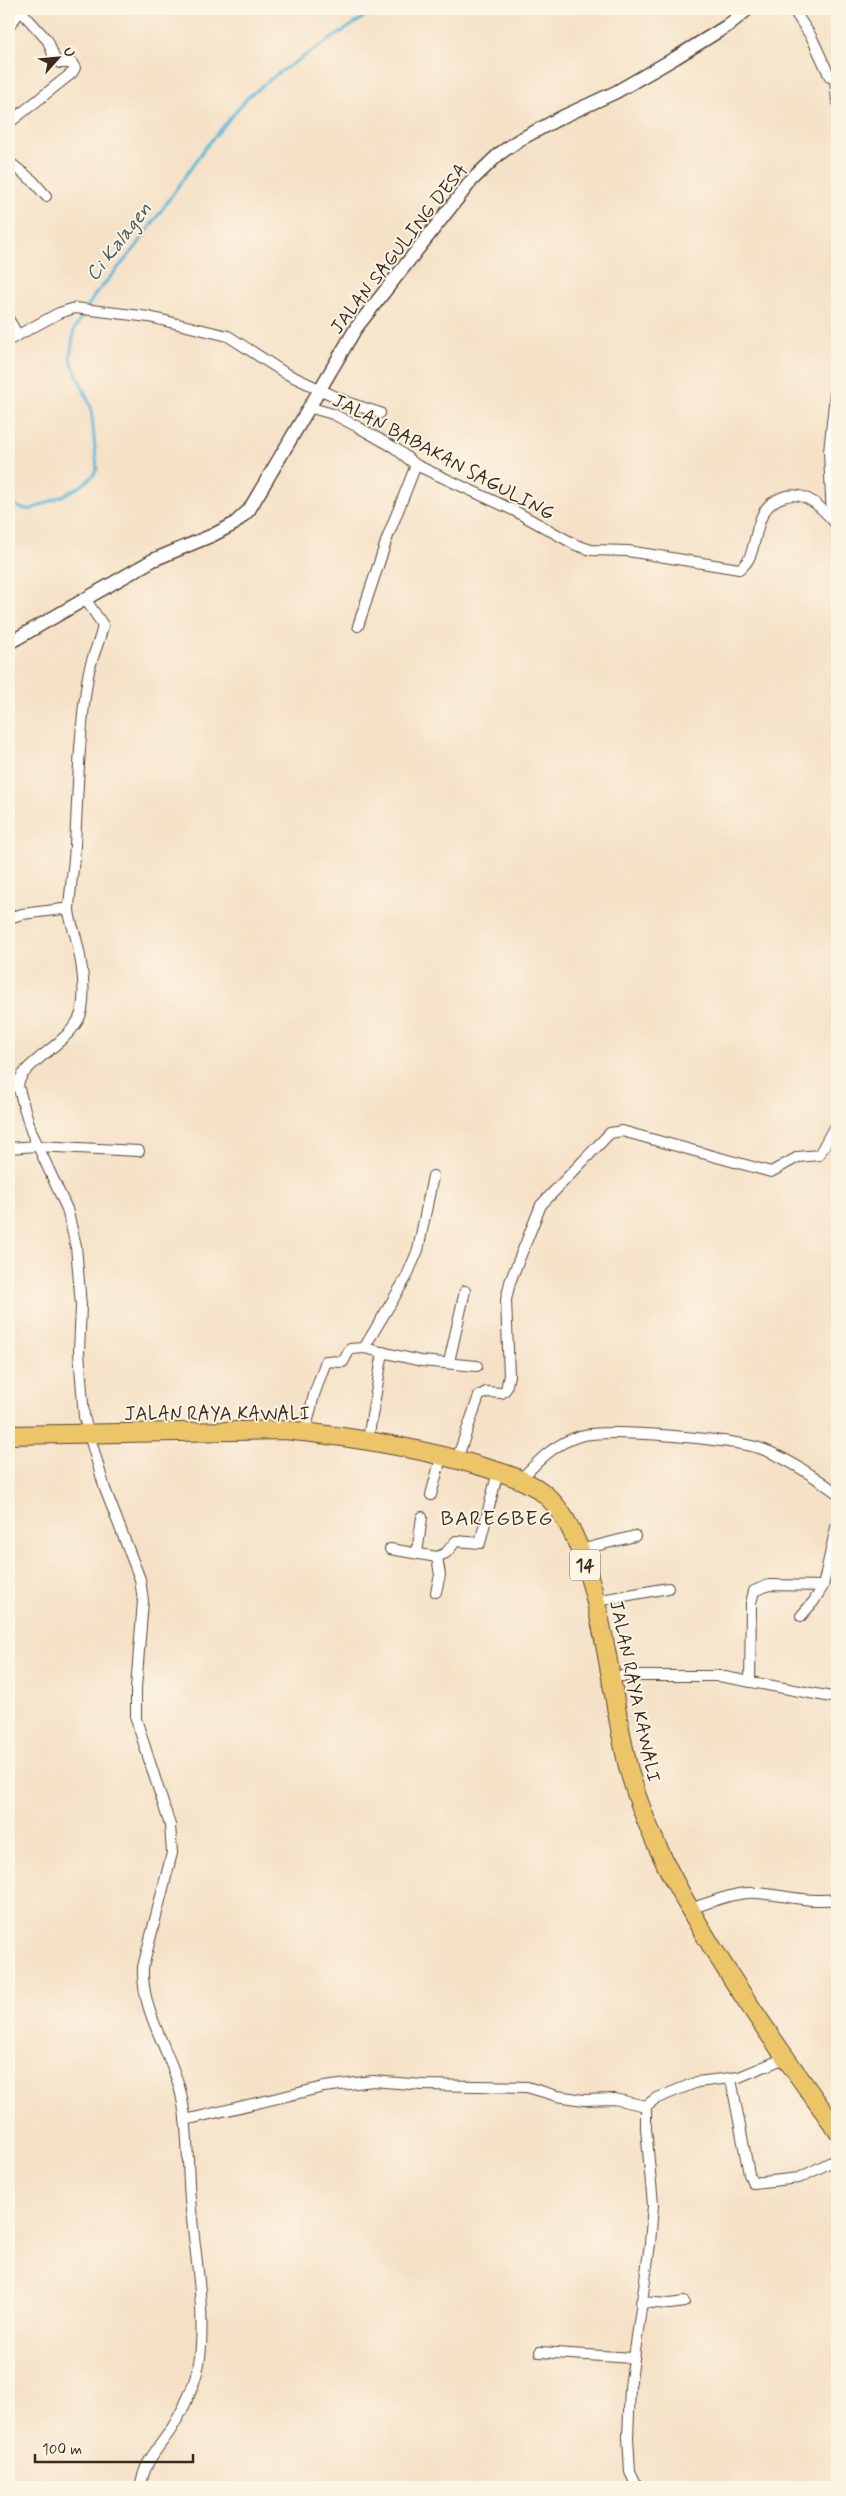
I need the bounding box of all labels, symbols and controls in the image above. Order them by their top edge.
north arrow [32,32,82,82]
text: U [59,44,79,61]
street label: JALAN SAGULING DESA [325,159,474,339]
water label: Ci Kalagen [80,197,159,287]
street label: JALAN BABAKAN SAGULING [328,388,559,527]
street label: JALAN RAYA KAWALI [124,1402,310,1427]
district label: BAREGBEG [441,1505,553,1533]
road number: 14 [570,1550,600,1580]
street label: JALAN RAYA KAWALI [603,1598,666,1785]
scale bar [35,2431,192,2463]
text: 100 m [42,2440,82,2460]

